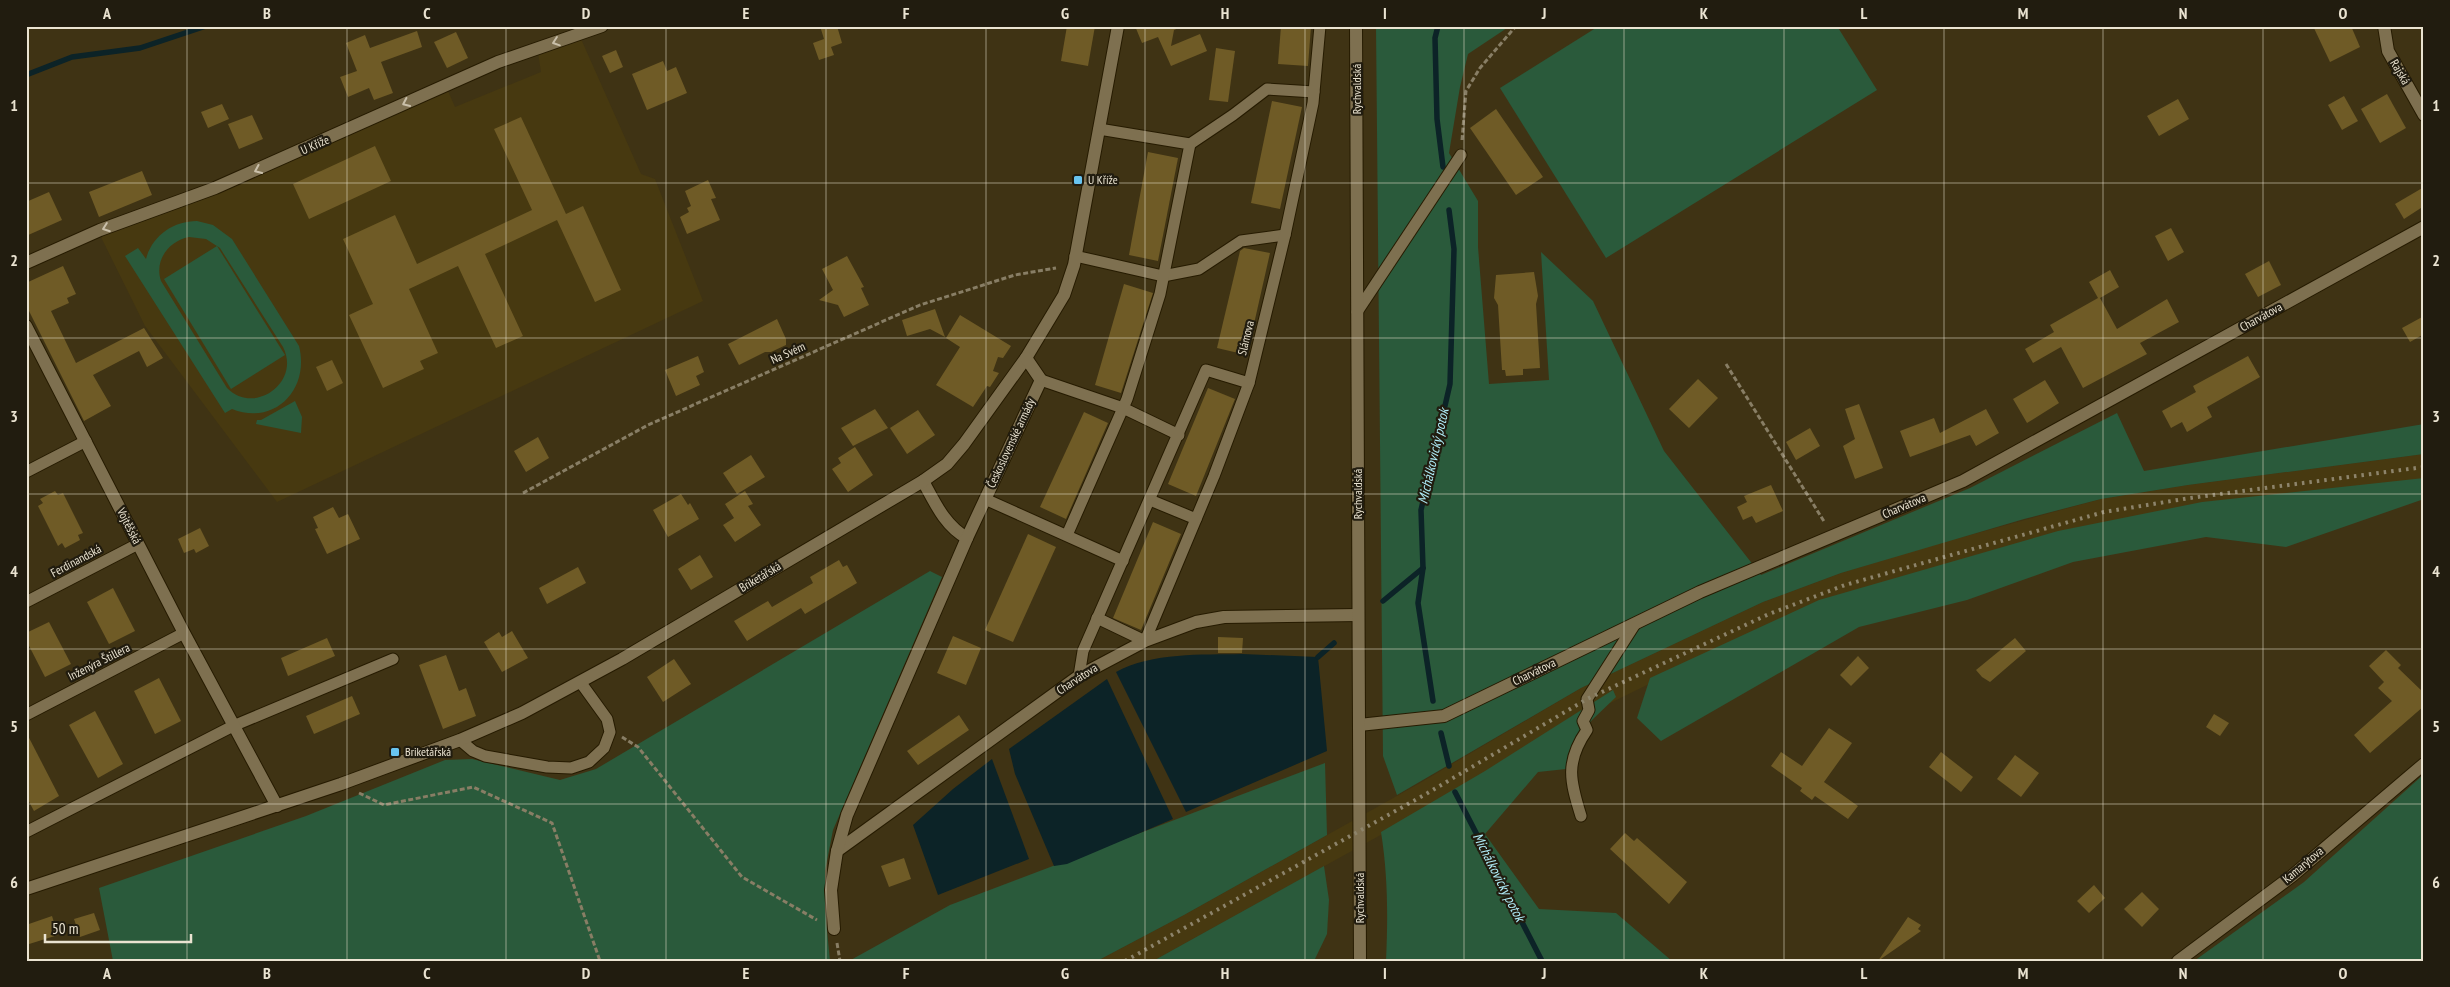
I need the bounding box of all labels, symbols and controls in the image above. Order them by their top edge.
text: A [102,3,112,23]
text: B [263,3,271,23]
text: C [423,3,431,23]
text: D [582,3,591,23]
text: E [743,3,750,23]
text: F [903,3,910,23]
text: G [1061,3,1069,23]
text: H [1221,3,1229,23]
text: I [1383,3,1387,23]
text: J [1541,3,1546,23]
text: K [1700,3,1709,23]
text: L [1861,3,1868,23]
text: M [2018,3,2028,23]
text: N [2179,3,2187,23]
text: O [2339,3,2348,23]
one-way arrow [553,36,561,46]
street label: Rajská [2387,56,2414,87]
street label: Rychvaldská [1349,64,1364,114]
text: 1 [10,95,18,115]
text: 1 [2432,95,2440,115]
one-way arrow [402,96,411,107]
street label: U Kříže [298,132,331,157]
one-way arrow [254,163,263,174]
place label: U Kříže [1088,172,1118,187]
marker: U Kříže [1072,174,1084,186]
one-way arrow [102,222,111,232]
text: 2 [10,250,18,270]
text: 2 [2432,250,2440,270]
street label: Charvátova [2237,299,2285,334]
street label: Slámova [1234,319,1257,357]
street label: Na Svém [768,338,808,367]
street label: Československé armády [983,395,1038,490]
water label: Michálkovický potok [1413,405,1453,505]
text: 3 [10,406,18,426]
text: 3 [2432,406,2440,426]
street label: Rychvaldská [1350,469,1365,519]
street label: Charvátova [1880,490,1928,521]
street label: Vojtěšská [114,504,145,546]
street label: Ferdinandská [48,541,104,580]
street label: Briketářská [736,558,783,595]
text: 4 [10,561,18,581]
text: 4 [2432,561,2440,581]
street label: Inženýra Štillera [65,640,132,684]
street label: Charvátova [1510,655,1558,688]
street label: Charvátova [1053,660,1100,697]
text: 5 [10,716,18,736]
text: 5 [2432,716,2440,736]
place label: Briketářská [405,744,451,759]
marker: Briketářská [389,746,401,758]
water label: Michálkovický potok [1469,830,1530,926]
street label: Kamarýtova [2279,843,2326,886]
text: 6 [10,872,18,892]
text: 6 [2432,872,2440,892]
street label: Rychvaldská [1352,873,1367,923]
scale bar [45,912,191,944]
text: 50 m [52,919,78,938]
text: A [102,963,112,983]
text: B [263,963,271,983]
text: C [423,963,431,983]
text: D [582,963,591,983]
text: E [743,963,750,983]
text: F [903,963,910,983]
text: G [1061,963,1069,983]
text: H [1221,963,1229,983]
text: I [1383,963,1387,983]
text: J [1541,963,1546,983]
text: K [1700,963,1709,983]
text: L [1861,963,1868,983]
text: M [2018,963,2028,983]
text: N [2179,963,2187,983]
text: O [2339,963,2348,983]

